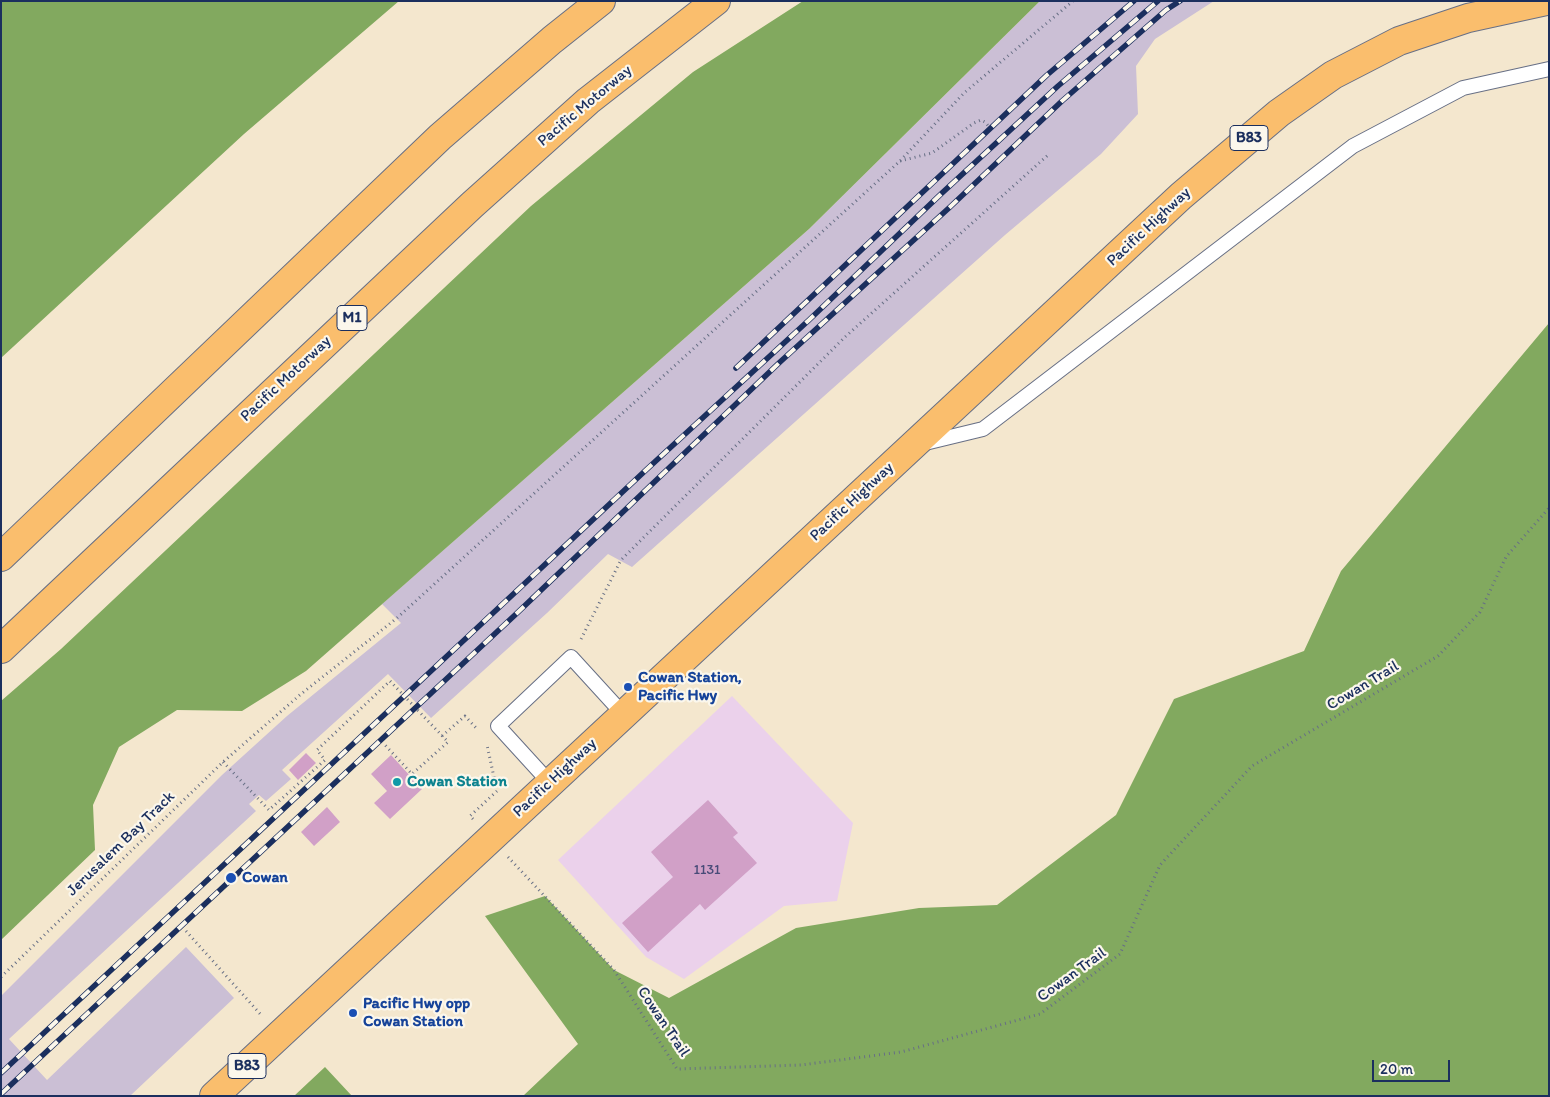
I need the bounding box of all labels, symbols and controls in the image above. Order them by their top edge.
street label: Pacific Motorway [534,61,636,151]
road number: B83 [1230,126,1268,150]
street label: Pacific Highway [1103,183,1195,271]
road number: M1 [337,306,367,330]
street label: Pacific Motorway [237,332,335,426]
street label: Pacific Highway [806,458,898,546]
street label: Cowan Trail [1324,657,1402,715]
place label: Cowan Station, Pacific Hwy [638,668,742,706]
marker: Cowan Station, Pacific Hwy [622,681,634,693]
street label: Pacific Highway [509,734,601,822]
place label: Cowan Station [407,772,507,792]
marker: Cowan Station [391,776,403,788]
street label: Jerusalem Bay Track [63,787,179,901]
house number: 1131 [693,862,721,878]
place label: Cowan [242,868,288,888]
marker: Cowan [224,871,238,885]
street label: Cowan Trail [1034,944,1110,1006]
street label: Cowan Trail [633,983,693,1061]
place label: Pacific Hwy opp Cowan Station [363,994,470,1032]
marker: Pacific Hwy opp Cowan Station [347,1007,359,1019]
scale bar [1375,1050,1452,1082]
road number: B83 [228,1054,266,1078]
text: 20 m [1380,1060,1413,1078]

